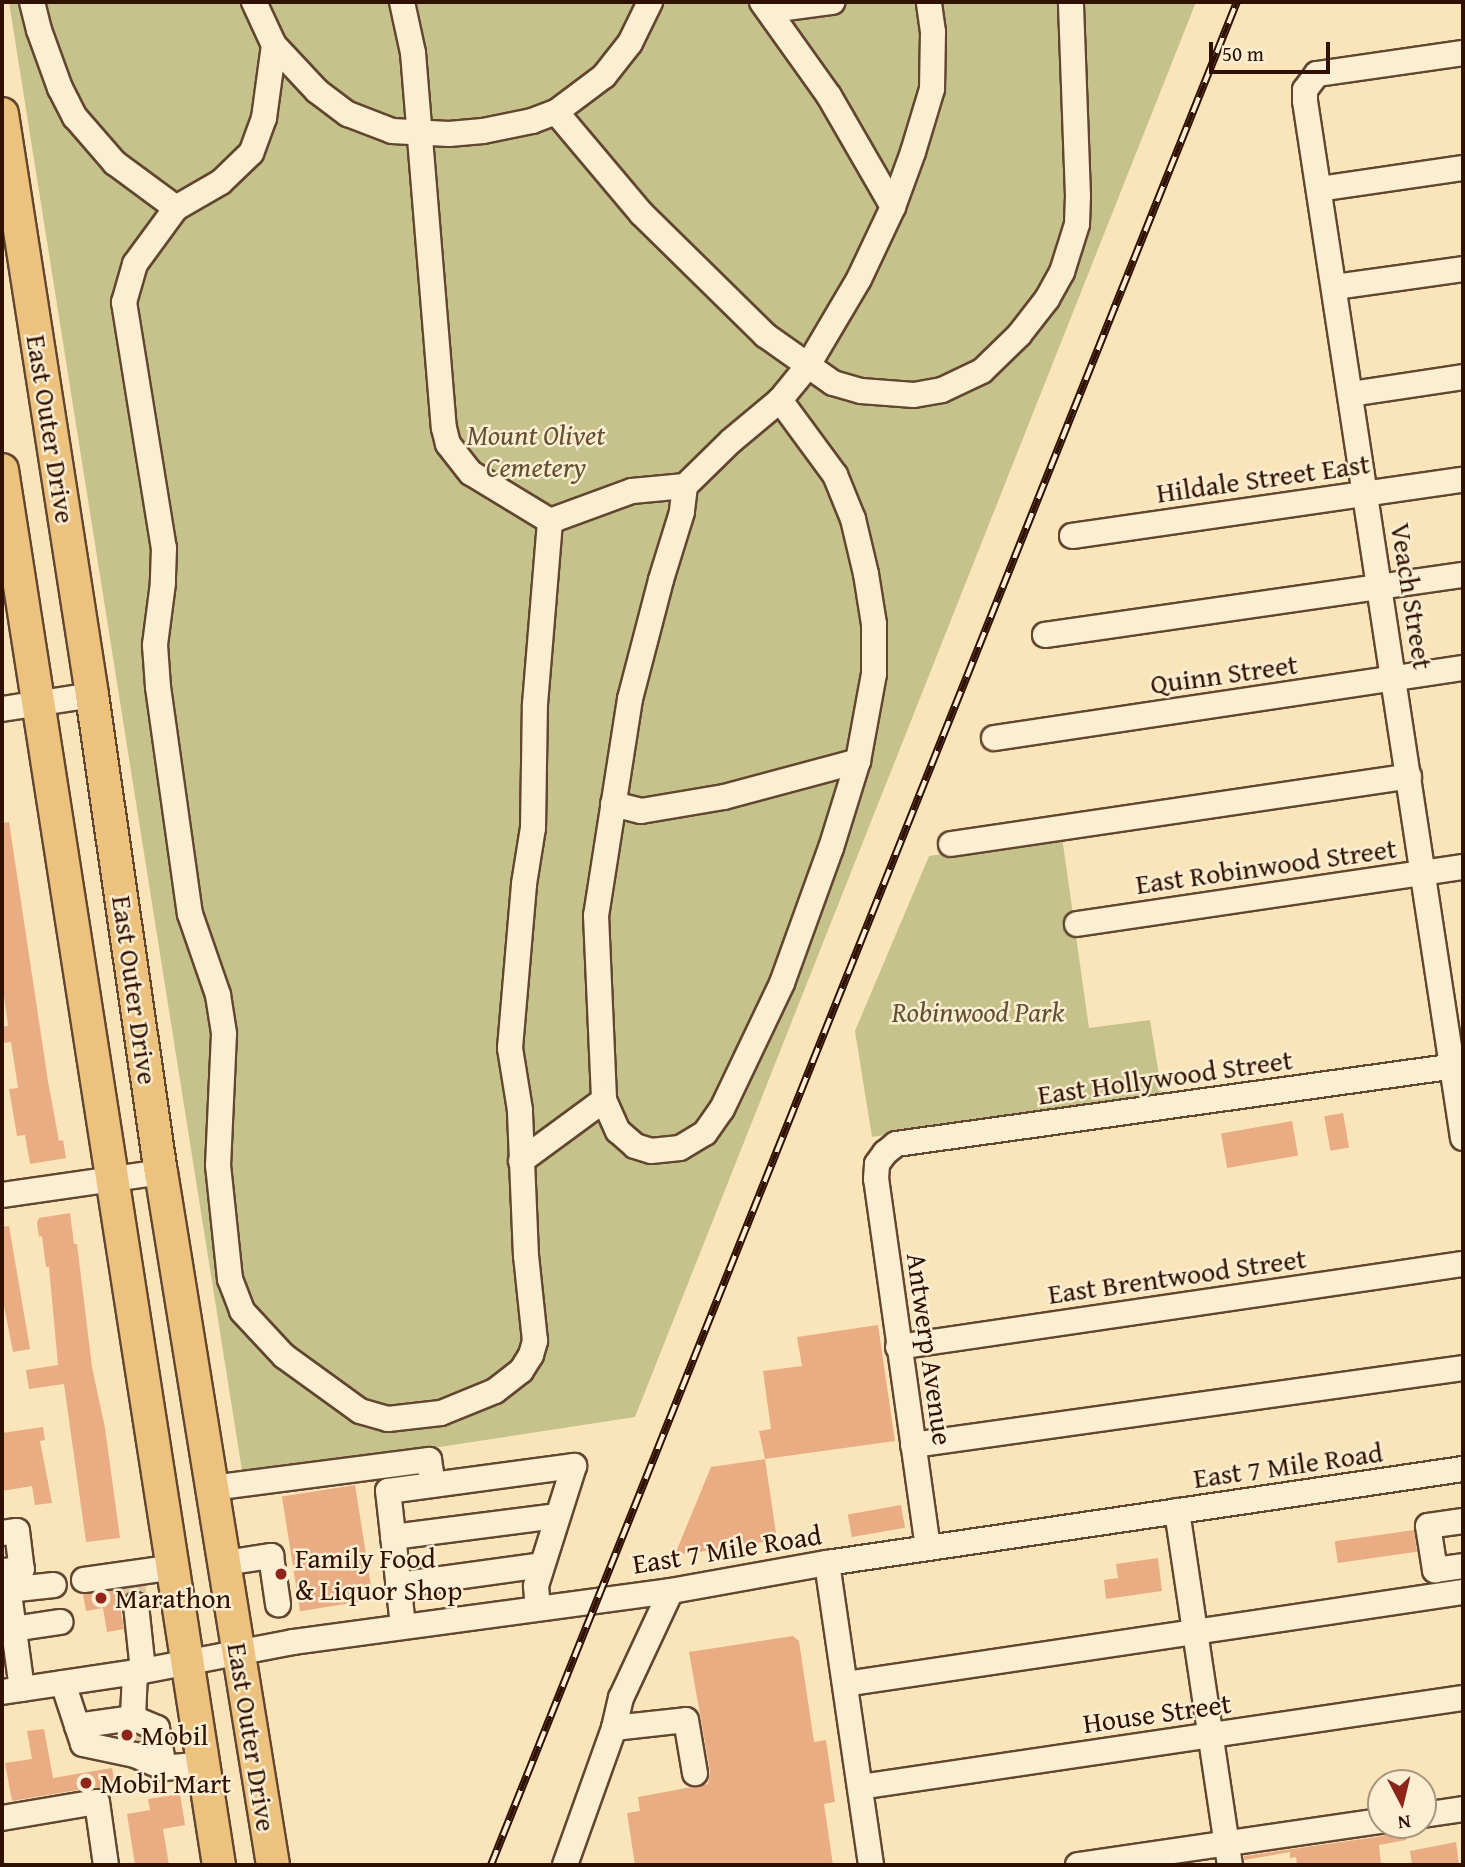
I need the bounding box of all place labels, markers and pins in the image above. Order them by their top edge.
place label: Family Food & Liquor Shop [295,1541,462,1607]
marker: Family Food & Liquor Shop [273,1566,289,1582]
place label: Marathon [115,1581,231,1615]
marker: Marathon [93,1590,109,1606]
place label: Mobil [141,1718,208,1752]
marker: Mobil [119,1727,135,1743]
place label: Mobil Mart [100,1766,231,1800]
marker: Mobil Mart [78,1775,94,1791]

